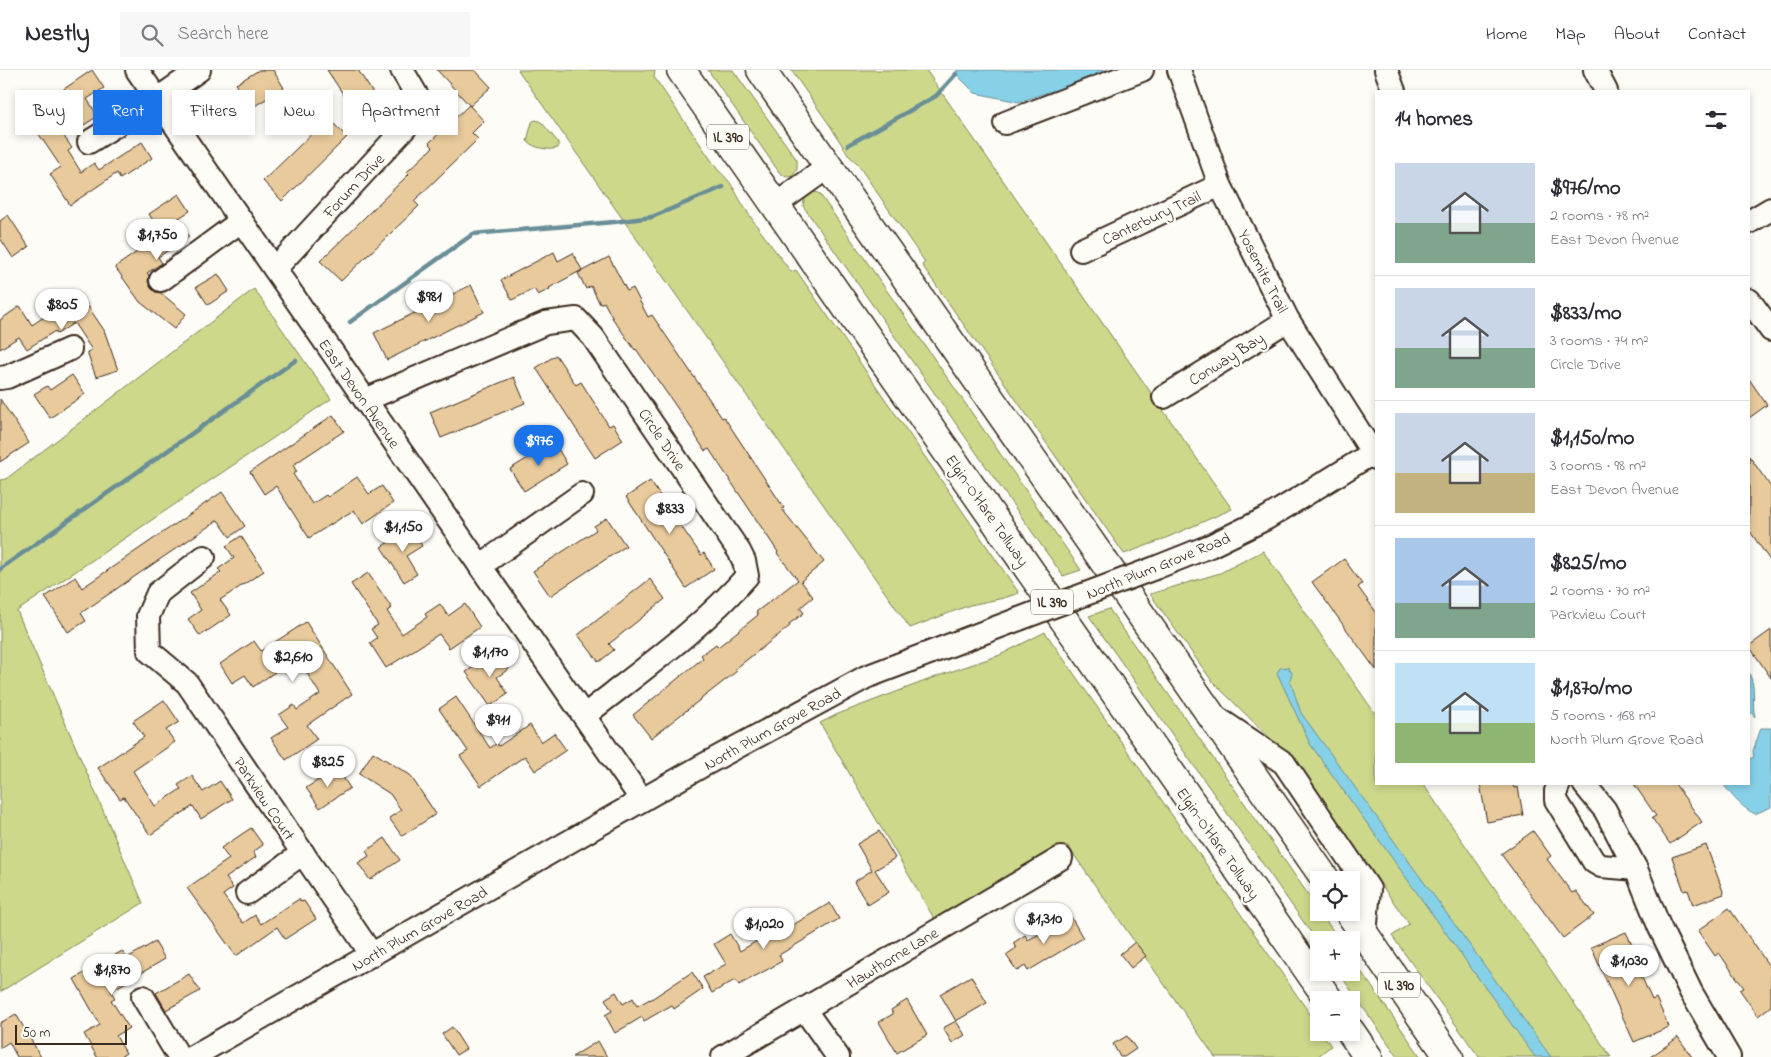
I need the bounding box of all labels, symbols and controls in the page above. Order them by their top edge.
search box [120,12,470,57]
text: Nestly [25,17,90,52]
icon: search [138,21,166,49]
text: Search here [178,21,269,48]
text: Home [1486,22,1527,48]
text: Map [1555,22,1586,48]
text: About [1614,22,1660,48]
text: Contact [1688,22,1746,48]
chip: Buy [15,90,83,135]
chip: Rent [93,90,162,135]
chip: Filters [172,90,255,135]
chip: New [265,90,333,135]
chip: Apartment [343,90,458,135]
text: 14 homes [1395,105,1473,135]
icon: filters [1702,106,1730,134]
road number: IL 390 [707,124,749,150]
street label: Forum Drive [317,148,391,225]
text: $976/mo [1550,174,1621,204]
icon: home [1435,183,1495,243]
street label: Canterbury Trail [1098,185,1205,252]
text: 2 rooms · 78 m² [1550,204,1649,228]
pin: $1,750 [116,218,198,261]
text: $1,750 [137,223,177,247]
street label: Yosemite Trail [1231,226,1294,318]
text: East Devon Avenue [1550,228,1679,252]
pin: $981 [399,280,459,323]
text: $981 [416,285,442,309]
pin: $805 [32,288,92,331]
text: $805 [46,293,78,317]
text: $833/mo [1550,299,1622,329]
icon: home [1435,308,1495,368]
street label: Conway Bay [1185,327,1270,392]
text: 3 rooms · 74 m² [1550,329,1649,353]
street label: East Devon Avenue [312,334,406,455]
text: Circle Drive [1550,353,1621,377]
street label: Circle Drive [632,404,692,477]
pin: $976 [509,424,569,467]
text: $1,150/mo [1550,424,1634,454]
text: $976 [525,429,553,453]
icon: home [1435,433,1495,493]
street label: Elgin-O'Hare Tollway [939,450,1034,572]
text: 3 rooms · 98 m² [1550,454,1646,478]
text: East Devon Avenue [1550,478,1679,502]
pin: $833 [640,492,700,535]
text: $833 [656,497,684,521]
pin: $1,150 [362,510,444,553]
text: $1,150 [384,515,422,539]
street label: North Plum Grove Road [1083,527,1234,607]
text: $825/mo [1550,549,1627,579]
icon: home [1435,558,1495,618]
text: 2 rooms · 70 m² [1550,579,1650,603]
road number: IL 390 [1031,590,1073,614]
text: Parkview Court [1550,603,1646,627]
pin: $1,170 [449,636,531,678]
pin: $2,610 [252,640,334,683]
text: $1,170 [472,640,508,664]
text: $2,610 [273,645,313,669]
text: $1,870/mo [1550,674,1632,704]
street label: North Plum Grove Road [700,682,846,777]
icon: home [1435,683,1495,743]
pin: $911 [468,704,528,746]
text: 5 rooms · 168 m² [1550,704,1656,728]
text: $911 [486,708,510,732]
text: North Plum Grove Road [1550,728,1704,752]
pin: $825 [298,746,358,788]
text: $825 [312,750,344,774]
street label: Parkview Court [226,753,301,846]
street label: Elgin-O'Hare Tollway [1170,783,1265,905]
map controls [1310,871,1360,1041]
button: locate [1310,871,1360,921]
street label: North Plum Grove Road [348,881,492,979]
pin: $1,310 [1003,902,1085,945]
text: $1,310 [1026,907,1062,931]
pin: $1,020 [723,908,805,950]
text: $1,020 [744,912,784,936]
street label: Hawthorne Lane [843,921,944,996]
button: + [1310,931,1360,981]
pin: $1,030 [1588,944,1670,987]
text: $1,030 [1610,949,1648,973]
pin: $1,870 [71,954,153,996]
text: $1,870 [93,958,131,982]
road number: IL 390 [1378,972,1420,998]
button: − [1310,991,1360,1041]
scale bar [15,1022,128,1045]
text: 50 m [22,1023,50,1044]

